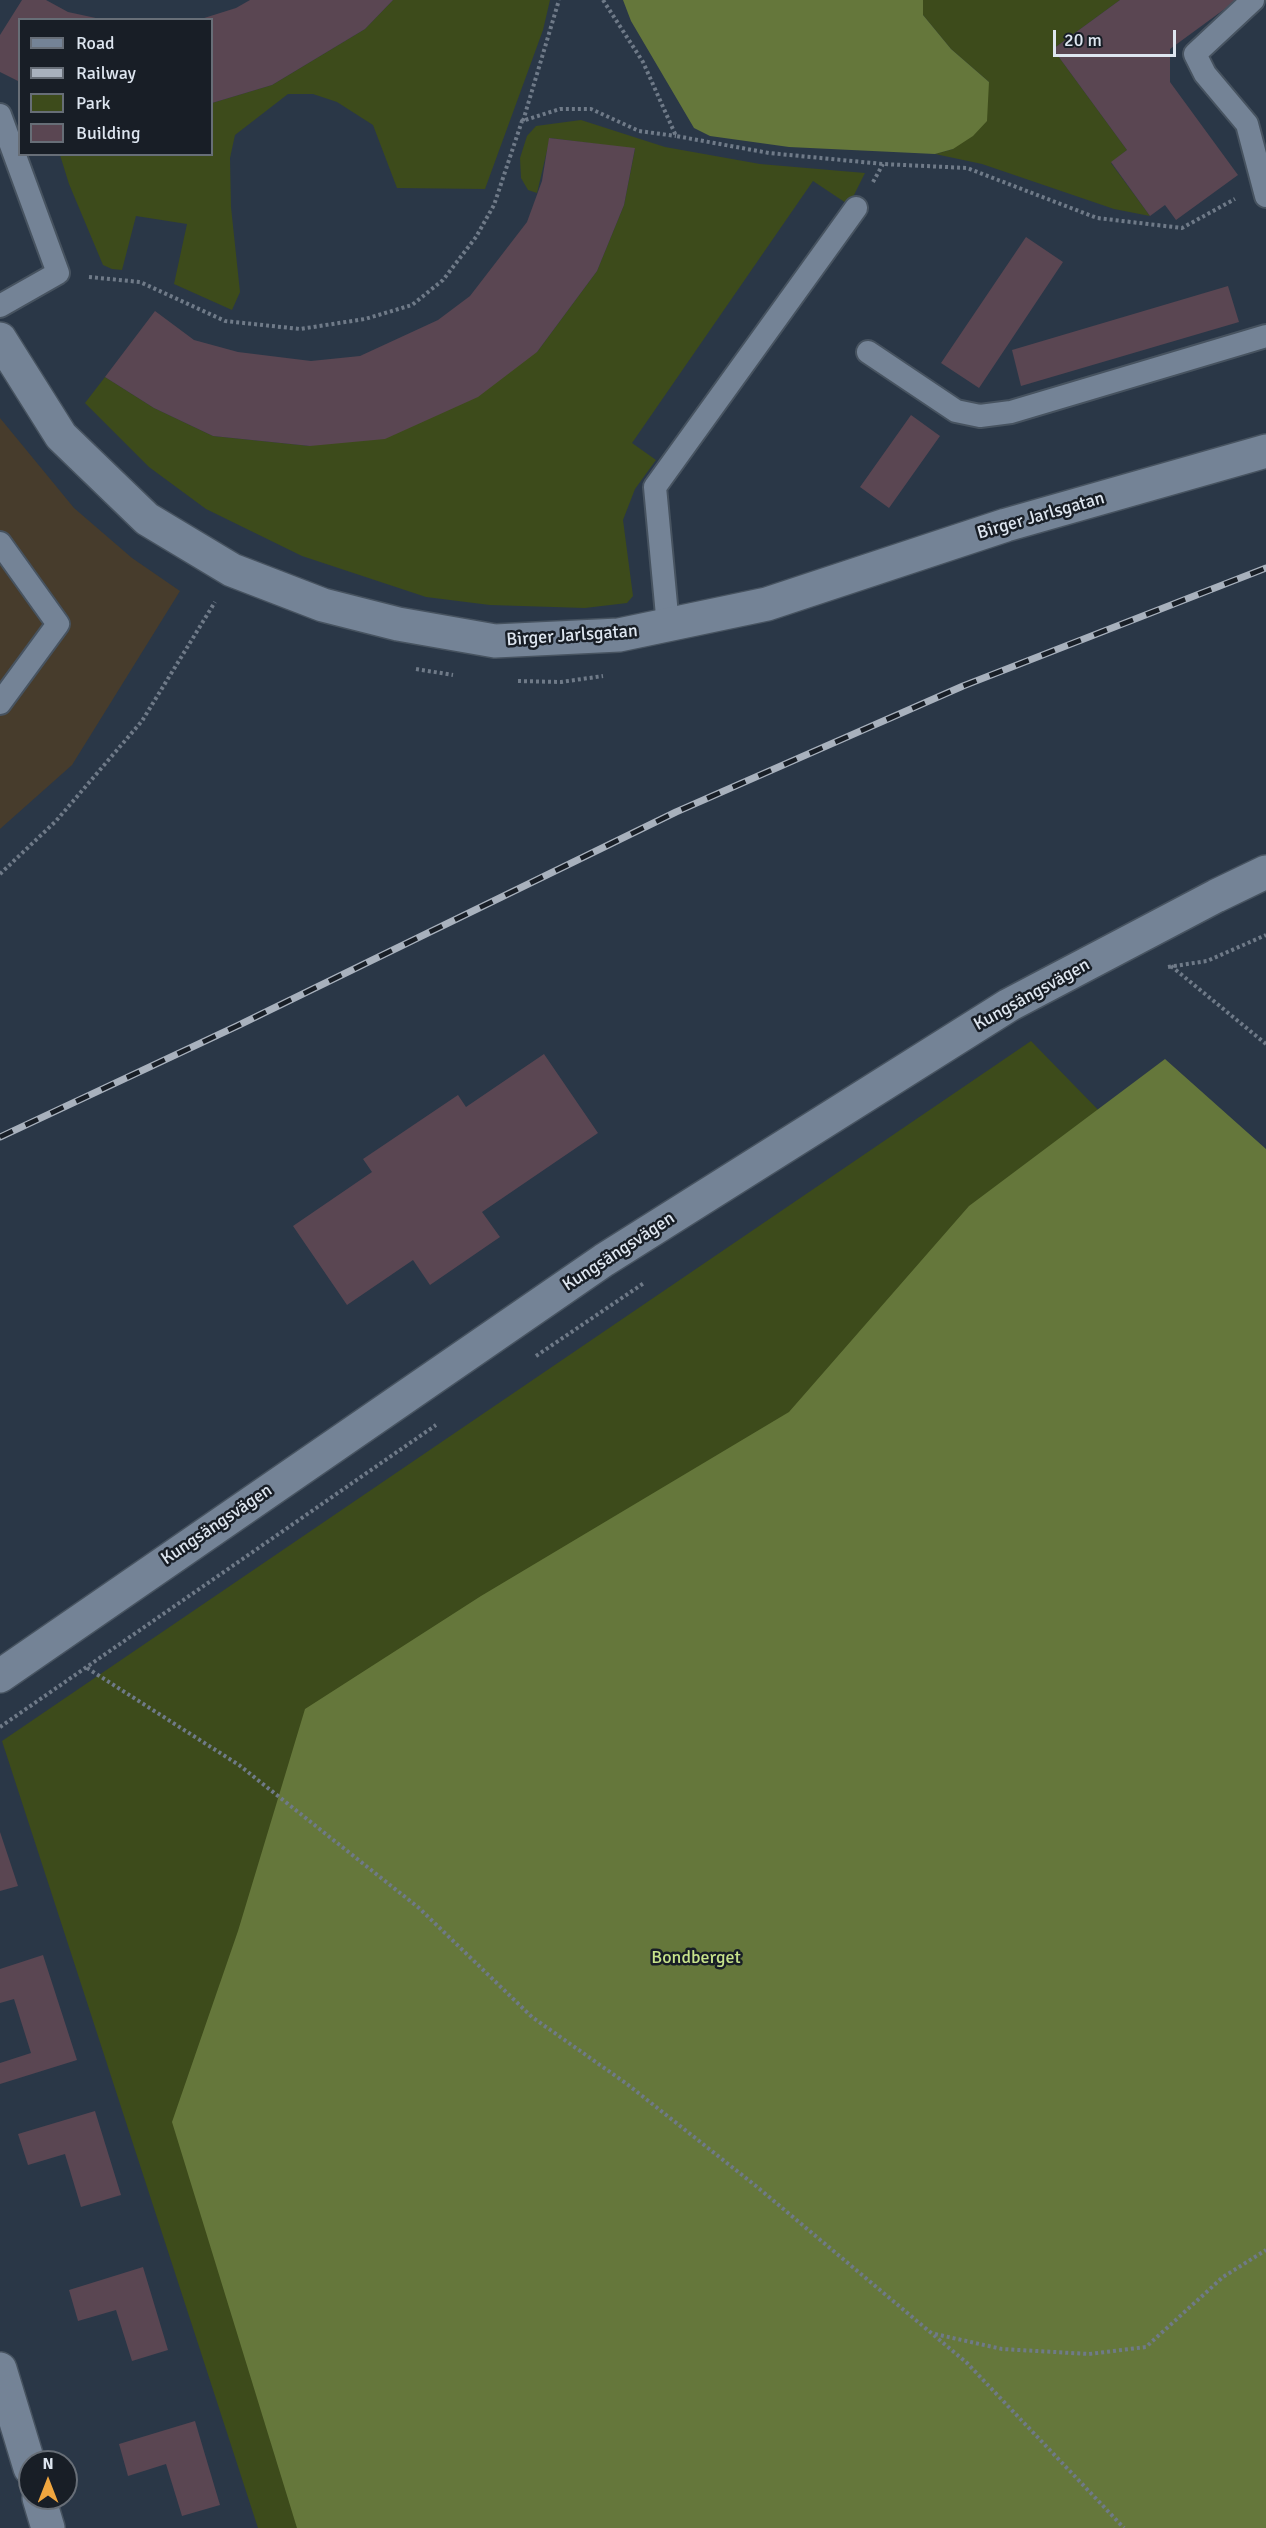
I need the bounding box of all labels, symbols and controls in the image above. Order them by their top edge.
legend [18,18,213,156]
scale bar [1056,18,1179,56]
text: 20 m [1064,29,1102,51]
text: Road [76,32,115,54]
text: Railway [76,62,136,84]
text: Park [76,92,111,114]
text: Building [76,122,140,144]
street label: Birger Jarlsgatan [975,487,1107,545]
street label: Birger Jarlsgatan [506,621,638,651]
street label: Kungsängsvägen [970,954,1094,1036]
street label: Kungsängsvägen [559,1208,679,1296]
street label: Kungsängsvägen [157,1480,277,1570]
park label: Bondberget [651,1947,741,1969]
north arrow [18,2450,78,2510]
text: N [42,2454,54,2474]

